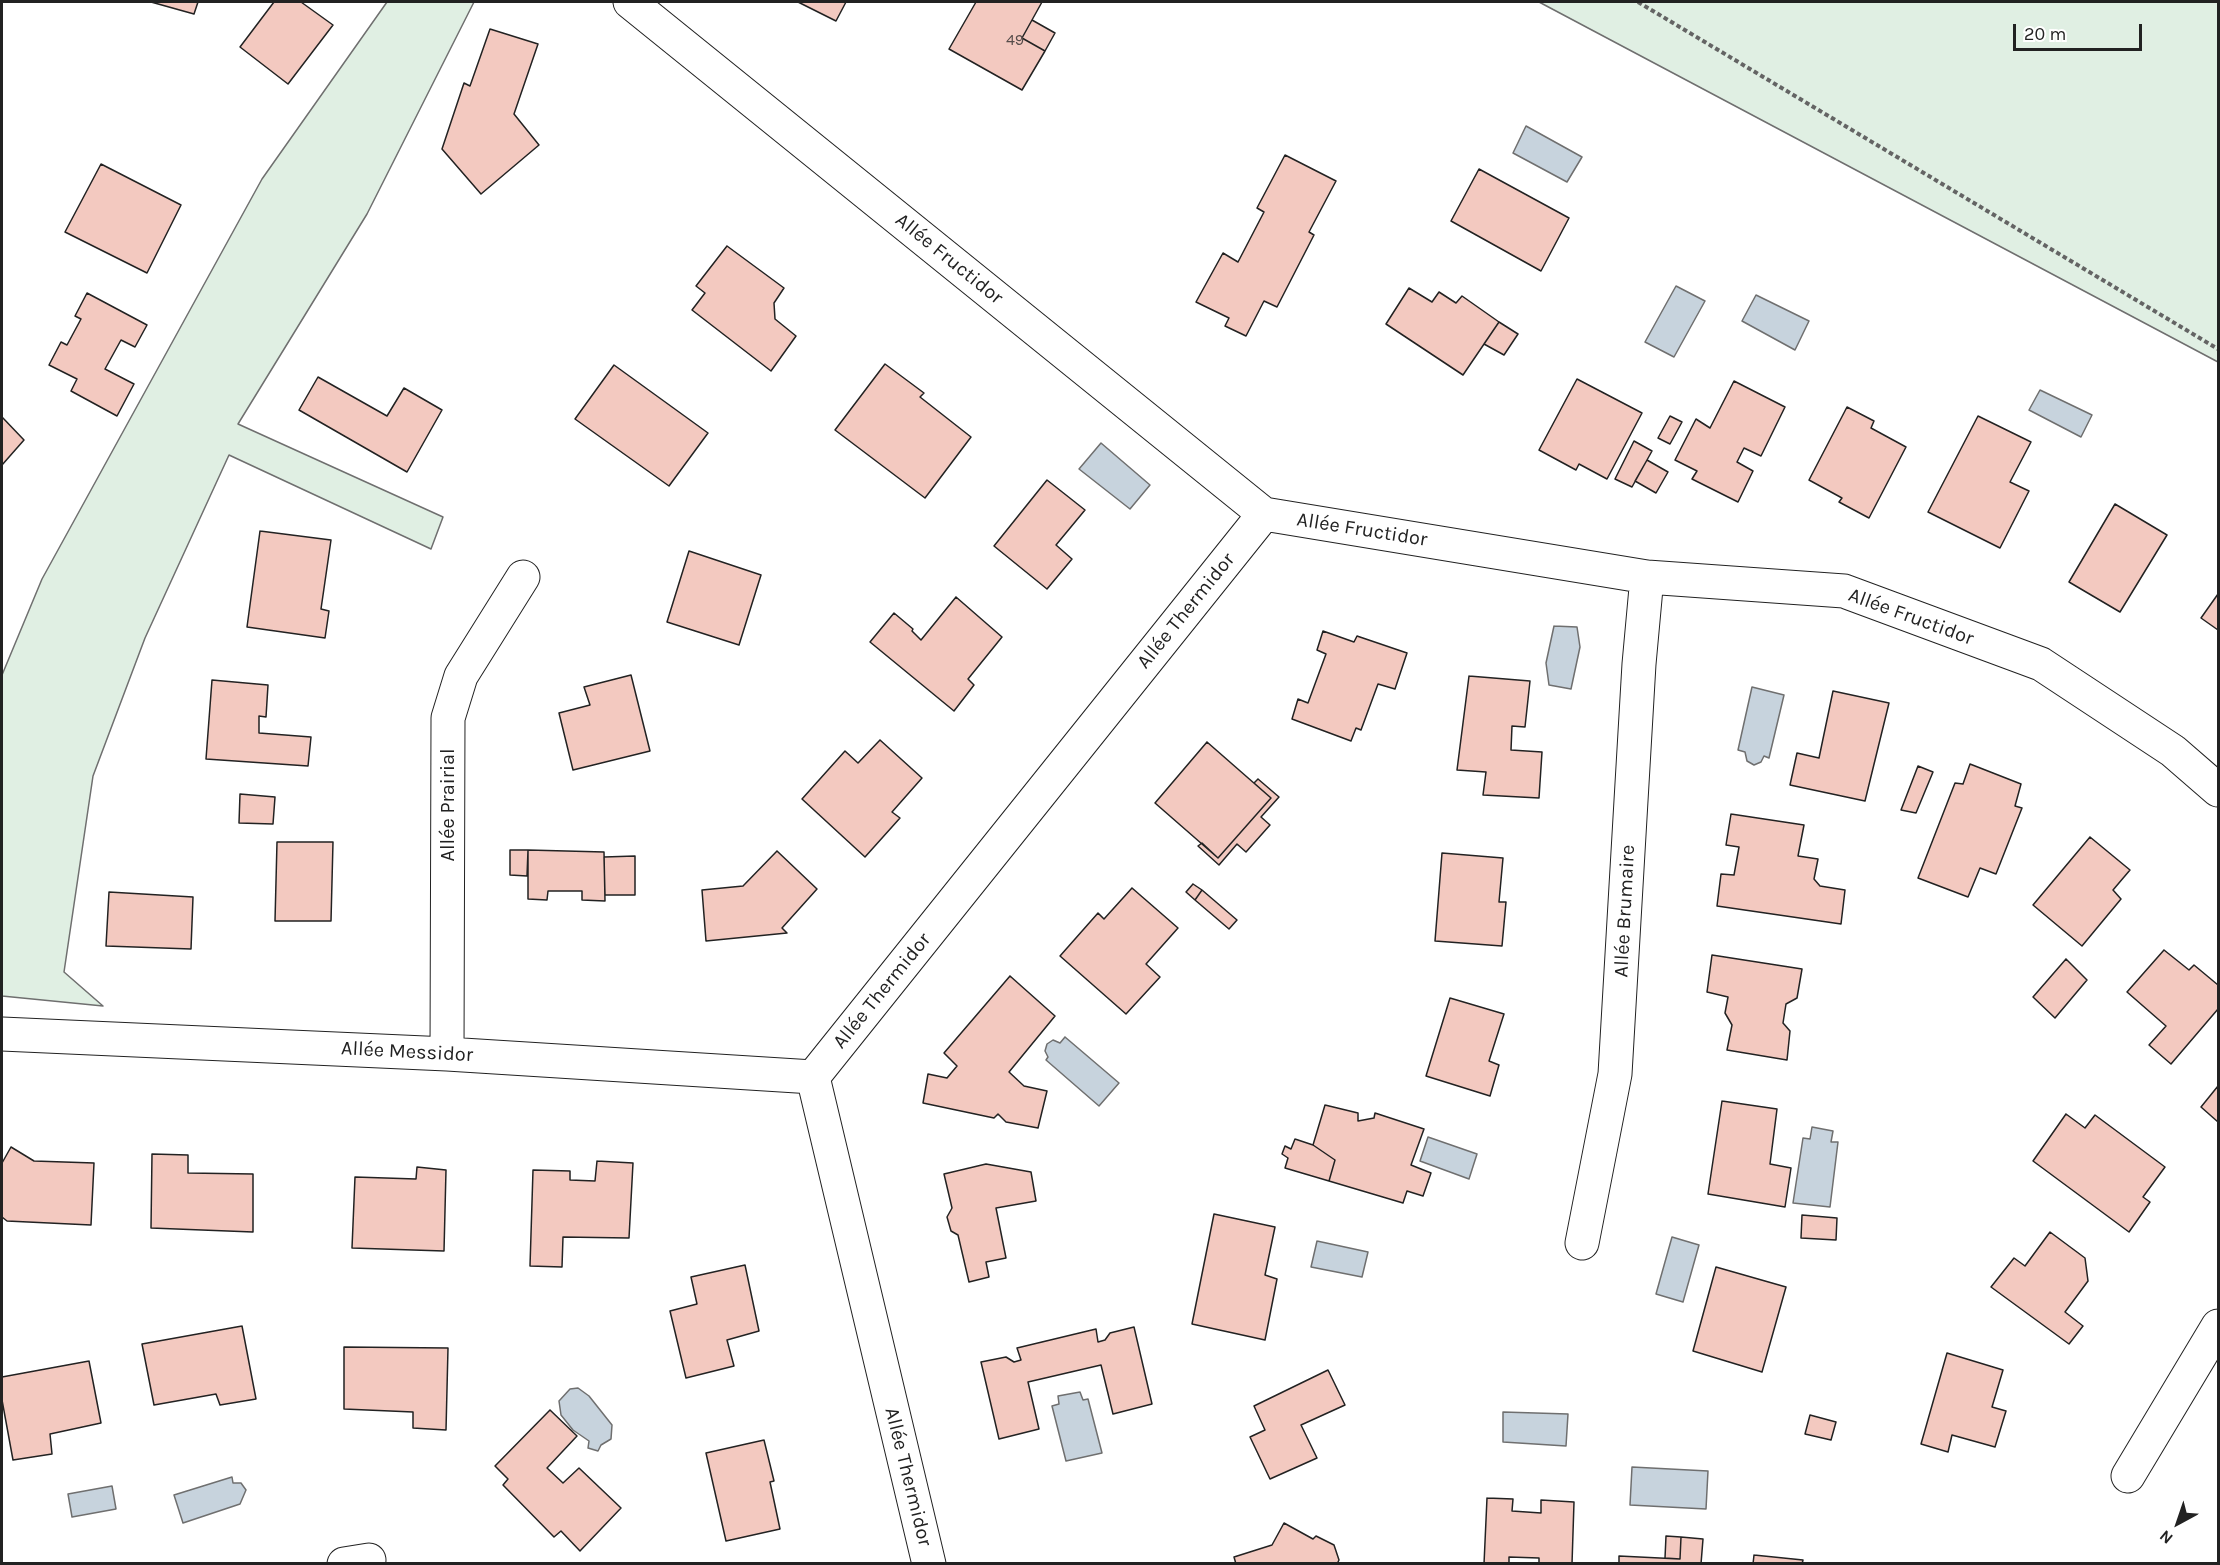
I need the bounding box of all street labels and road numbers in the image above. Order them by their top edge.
street label: Allée Fructidor [890,208,1008,310]
street label: Allée Fructidor [1295,508,1429,552]
street label: Allée Thermidor [1132,548,1240,674]
street label: Allée Fructidor [1845,583,1977,651]
street label: Allée Prairial [436,748,460,862]
street label: Allée Brumaire [1610,844,1640,978]
street label: Allée Thermidor [828,928,936,1054]
street label: Allée Messidor [340,1037,474,1067]
street label: Allée Thermidor [879,1405,937,1549]

